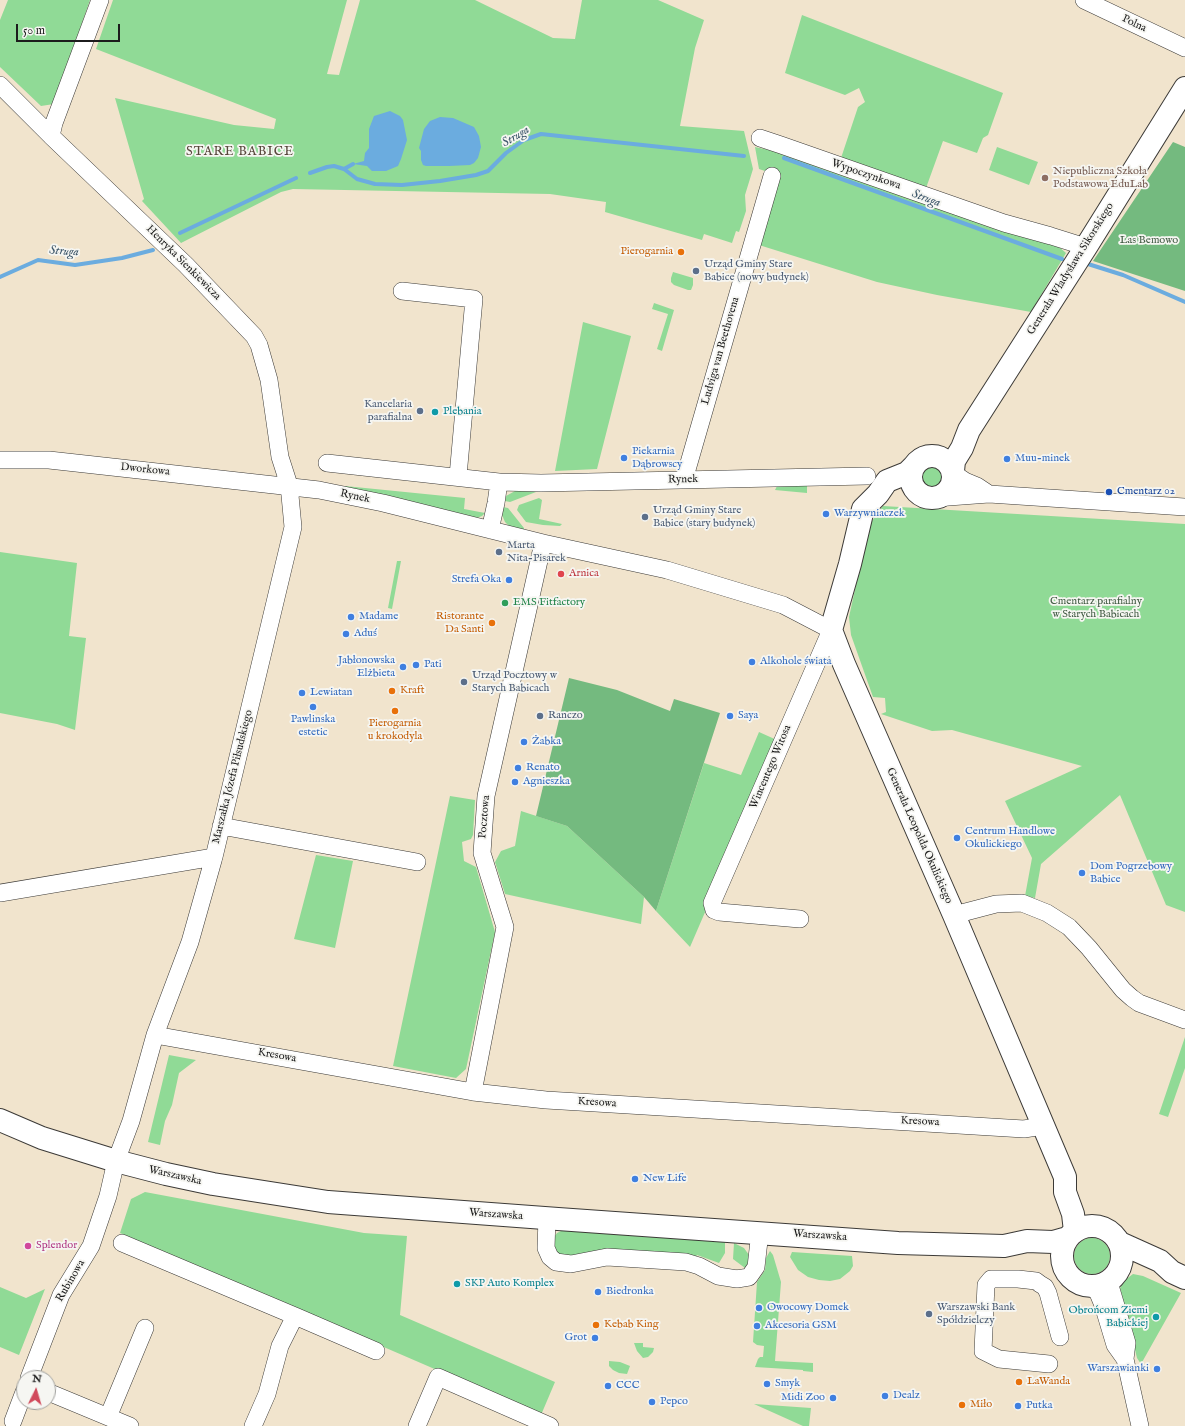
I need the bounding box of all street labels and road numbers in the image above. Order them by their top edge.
street label: Polna [1120,13,1148,35]
street label: Wypoczynkowa [830,157,902,193]
street label: Generała Władysława Sikorskiego [1025,201,1117,337]
street label: Henryka Sienkiewicza [143,223,223,303]
street label: Ludviga van Beethovena [699,296,743,406]
street label: Dworkowa [120,461,170,479]
street label: Rynek [668,473,698,487]
street label: Rynek [339,487,371,507]
street label: Marszałka Józefa Piłsudskiego [210,709,256,845]
street label: Wincentego Witosa [747,723,795,811]
street label: Generała Leopolda Okulickiego [883,766,955,906]
street label: Pocztowa [477,795,493,839]
street label: Kresowa [257,1046,297,1066]
street label: Kresowa [577,1095,617,1111]
street label: Kresowa [900,1114,940,1130]
street label: Warszawska [147,1164,203,1188]
street label: Warszawska [469,1207,523,1223]
street label: Warszawska [793,1228,847,1244]
street label: Rubinowa [54,1258,88,1304]

